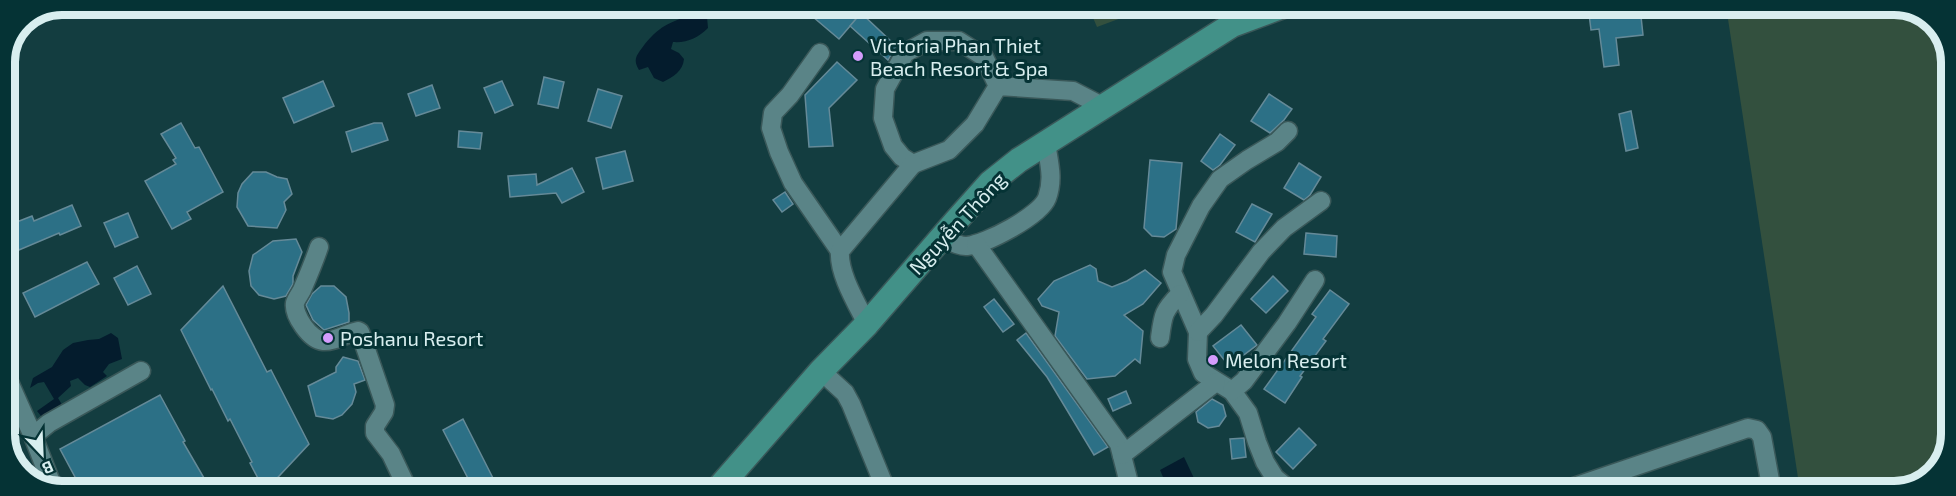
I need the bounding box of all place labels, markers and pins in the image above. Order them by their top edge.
place label: Victoria Phan Thiet Beach Resort & Spa [870,33,1048,80]
marker: Victoria Phan Thiet Beach Resort & Spa [851,49,865,63]
place label: Poshanu Resort [340,326,484,350]
marker: Poshanu Resort [321,331,335,345]
place label: Melon Resort [1225,348,1347,372]
marker: Melon Resort [1206,353,1220,367]

